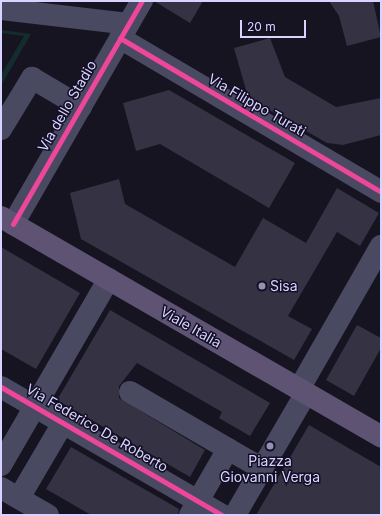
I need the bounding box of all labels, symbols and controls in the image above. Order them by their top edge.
scale bar [242,12,308,38]
text: 20 m [247,19,276,34]
street label: Via dello Stadio [34,57,100,155]
street label: Via Filippo Turati [205,70,309,140]
place label: Sisa [270,278,298,294]
marker: Sisa [257,281,267,291]
street label: Viale Italia [158,303,224,351]
street label: Via Federico De Roberto [23,380,171,476]
marker: Piazza Giovanni Verga [265,441,275,451]
place label: Piazza Giovanni Verga [220,453,320,486]

